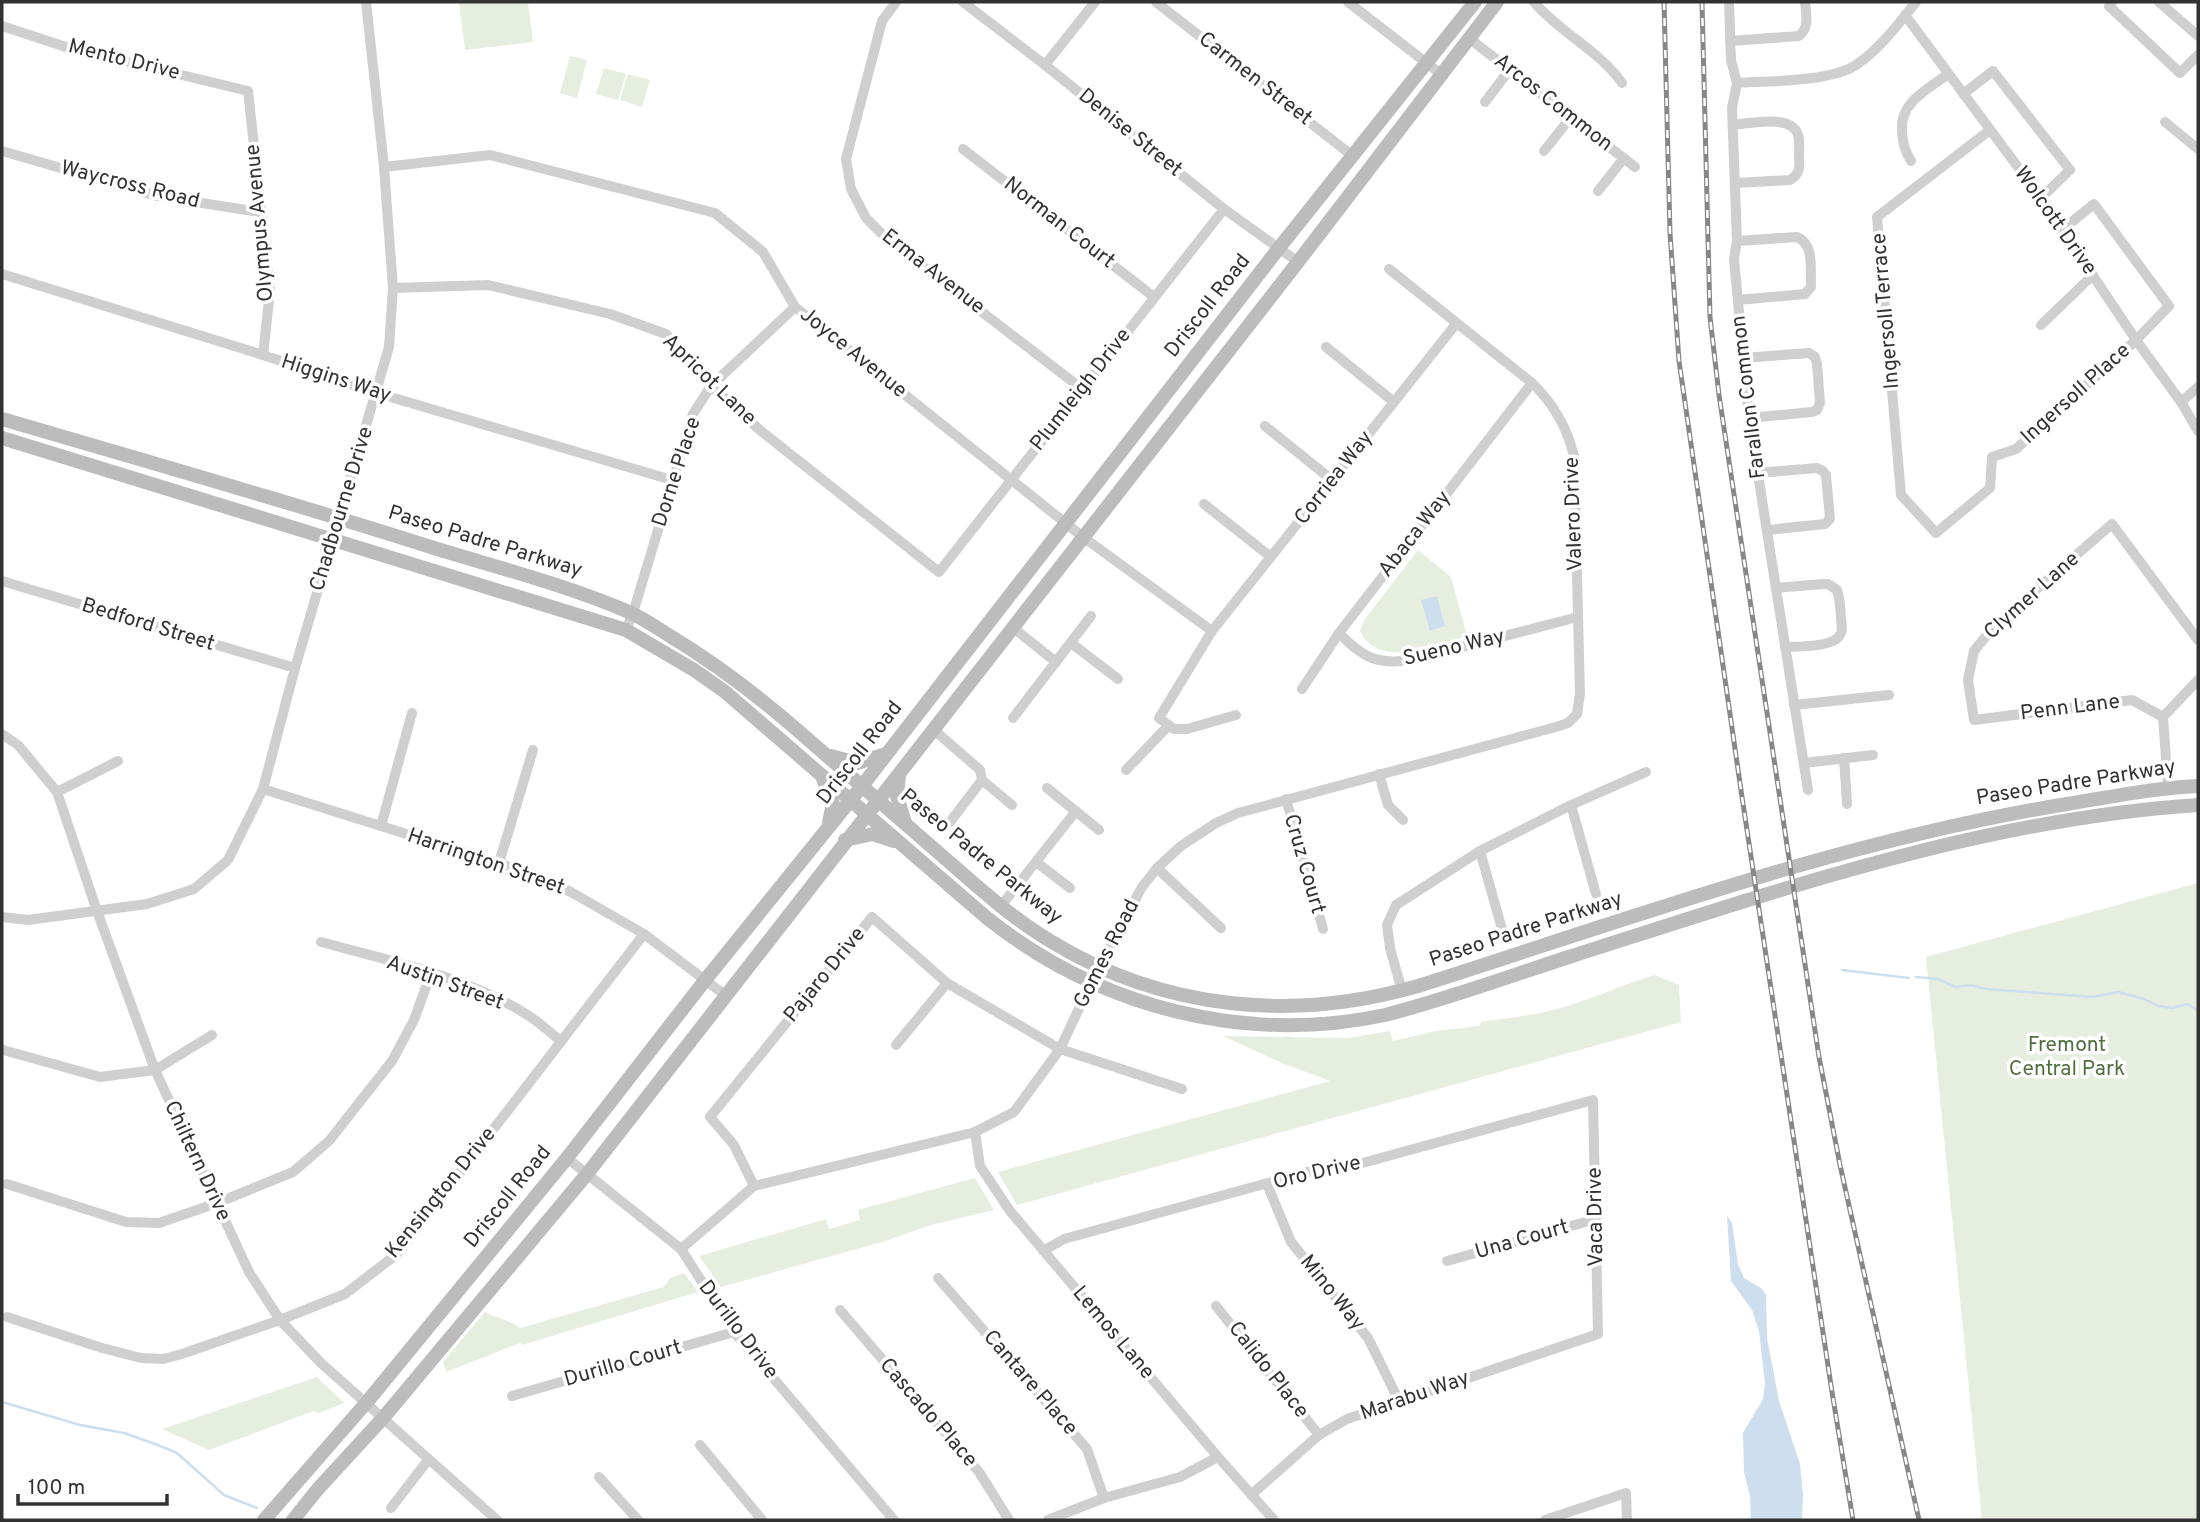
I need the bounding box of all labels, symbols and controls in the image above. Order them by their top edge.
street label: Carmen Street [1193,26,1317,132]
street label: Mento Drive [65,33,183,87]
street label: Arcos Common [1488,48,1618,158]
street label: Denise Street [1072,83,1188,183]
street label: Olympus Avenue [240,143,280,303]
street label: Waycross Road [58,155,202,215]
street label: Wolcott Drive [2008,161,2102,281]
street label: Norman Court [998,171,1120,275]
street label: Erma Avenue [876,223,990,321]
street label: Ingersoll Terrace [1866,232,1906,390]
street label: Driscoll Road [1159,249,1257,363]
street label: Joyce Avenue [794,301,912,405]
street label: Farallon Common [1726,314,1772,480]
street label: Plumleigh Drive [1025,323,1137,457]
street label: Apricot Lane [656,328,762,432]
street label: Ingersoll Place [2015,338,2137,450]
street label: Higgins Way [277,348,395,410]
street label: Dorne Place [647,414,707,530]
street label: Chadbourne Drive [304,423,380,595]
street label: Corriea Way [1289,425,1379,531]
street label: Valero Drive [1559,456,1589,572]
street label: Abaca Way [1373,485,1457,583]
street label: Paseo Padre Parkway [385,500,585,584]
street label: Clymer Lane [1979,546,2085,646]
street label: Bedford Street [78,592,218,658]
street label: Sueno Way [1401,623,1507,673]
street label: Penn Lane [2019,688,2121,728]
street label: Driscoll Road [811,696,909,810]
street label: Paseo Padre Parkway [1974,754,2178,812]
street label: Paseo Padre Parkway [894,783,1068,931]
street label: Cruz Court [1277,811,1331,917]
street label: Harrington Street [404,822,568,902]
street label: Paseo Padre Parkway [1426,886,1626,974]
street label: Gomes Road [1068,895,1146,1013]
street label: Pajaro Drive [778,922,872,1028]
street label: Austin Street [383,949,507,1017]
park label: Fremont Central Park [2009,1032,2125,1083]
street label: Chiltern Drive [157,1096,237,1226]
street label: Kensington Drive [380,1122,502,1264]
street label: Driscoll Road [458,1140,558,1254]
street label: Oro Drive [1270,1150,1364,1196]
street label: Vaca Drive [1582,1167,1610,1267]
street label: Una Court [1472,1214,1572,1266]
street label: Mino Way [1293,1250,1371,1336]
street label: Durillo Drive [692,1275,784,1385]
street label: Lemos Lane [1066,1281,1160,1385]
street label: Calido Place [1222,1316,1314,1424]
street label: Cantare Place [977,1325,1083,1441]
street label: Durillo Court [561,1334,685,1394]
street label: Cascado Place [873,1353,983,1473]
street label: Marabu Way [1357,1365,1473,1427]
scale bar [18,1462,166,1506]
text: 100 m [28,1475,85,1502]

